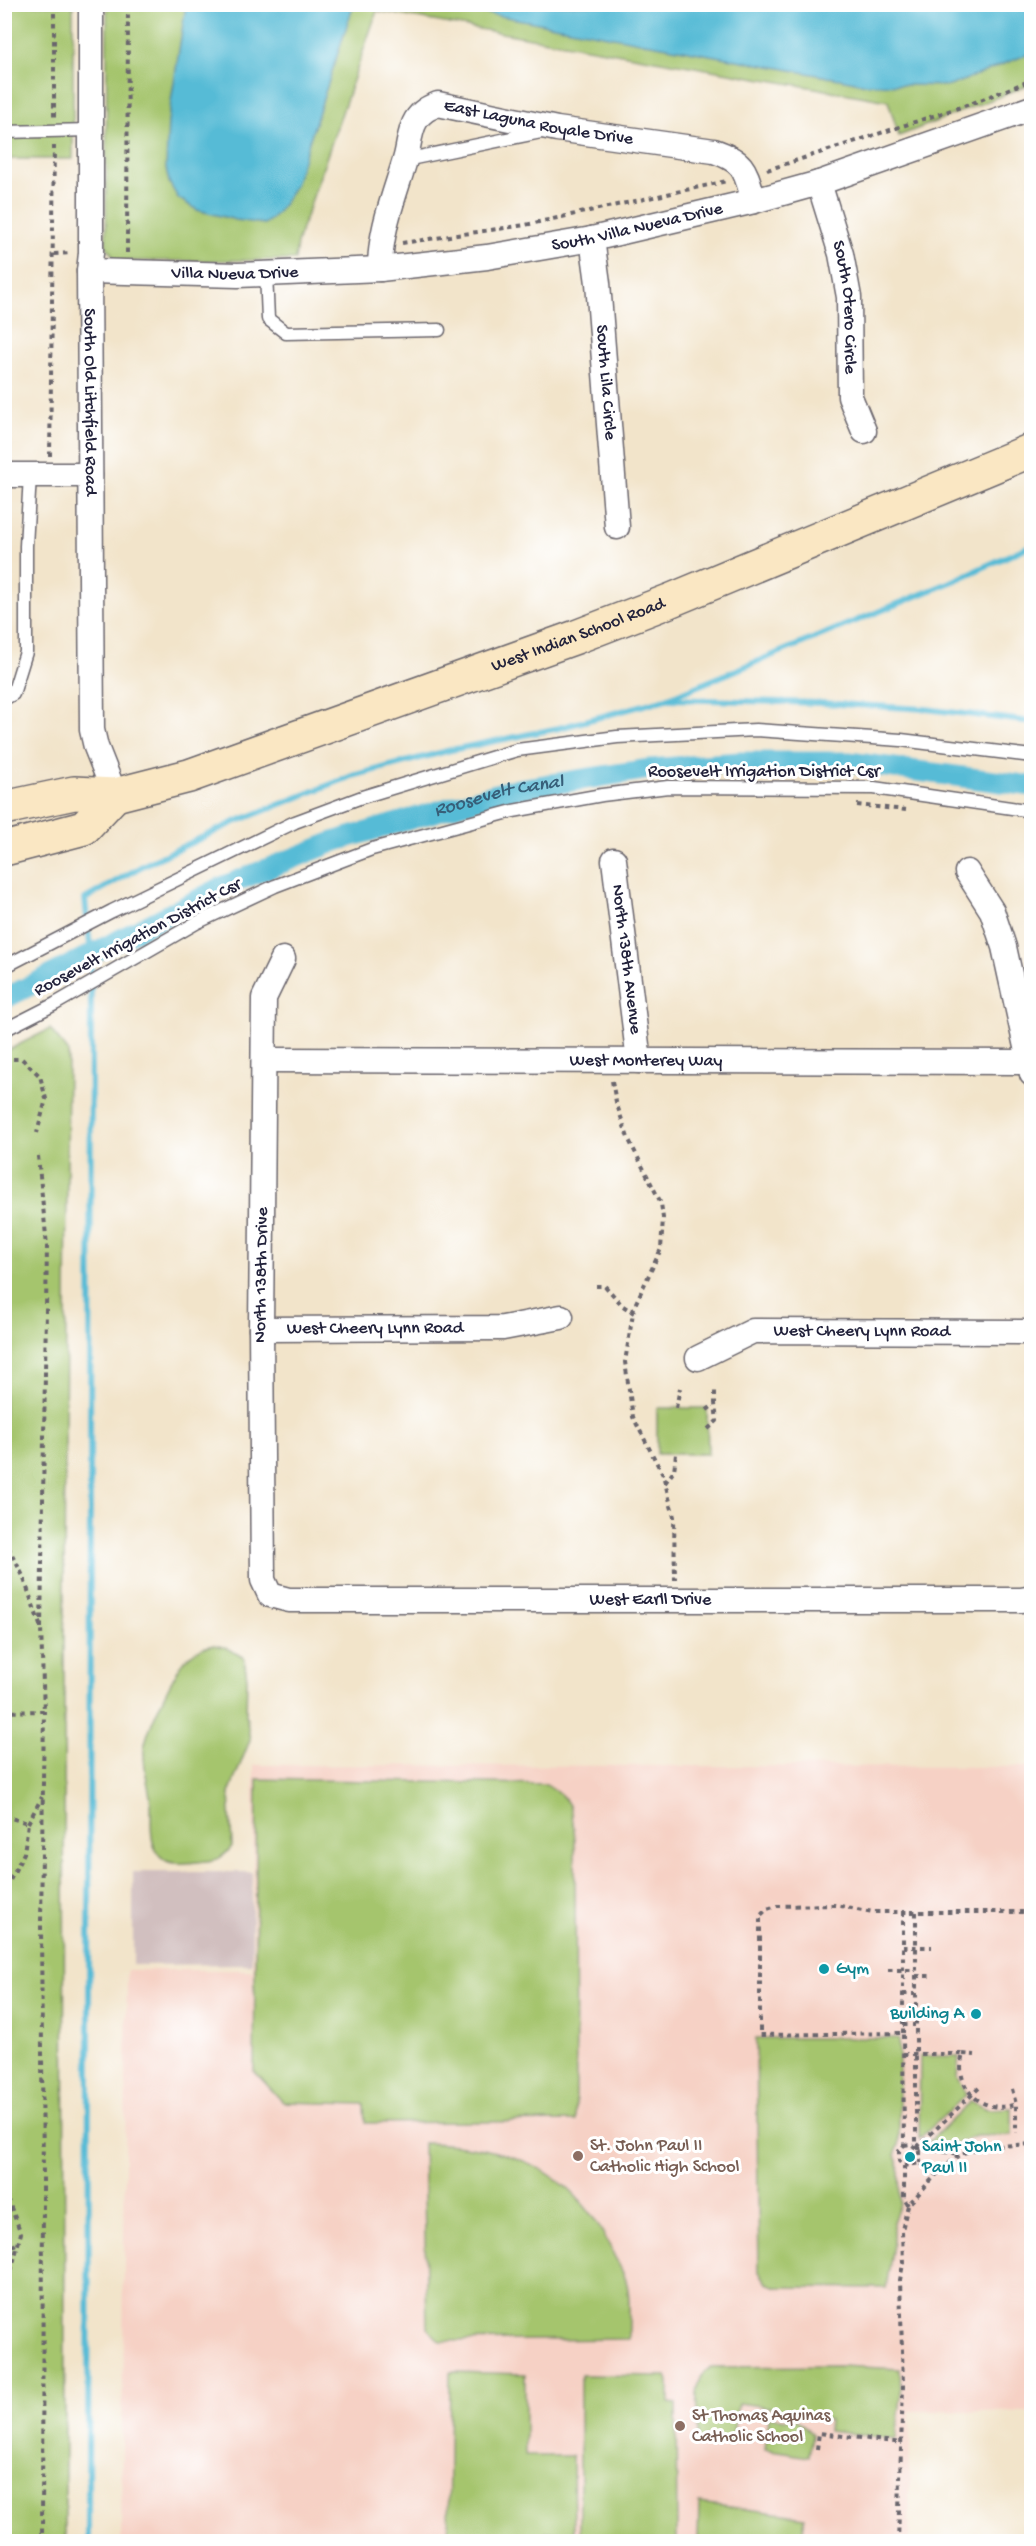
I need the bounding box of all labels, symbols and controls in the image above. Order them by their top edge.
street label: East Laguna Royale Drive [442,95,635,150]
street label: South Villa Nueva Drive [550,198,725,256]
street label: South Otero Circle [827,238,860,375]
street label: Villa Nueva Drive [170,262,300,286]
street label: South Old Litchfield Road [79,308,101,497]
street label: South Lila Circle [591,324,621,441]
street label: West Indian School Road [489,593,669,677]
street label: Roosevelt Irrigation District Csr [648,762,882,783]
water label: Roosevelt Canal [431,771,567,823]
street label: Roosevelt Irrigation District Csr [31,874,247,1002]
street label: North 138th Avenue [607,883,646,1036]
street label: West Monterey Way [570,1050,723,1072]
street label: North 138th Drive [250,1206,274,1343]
street label: West Cheery Lynn Road [287,1318,465,1339]
street label: West Cheery Lynn Road [773,1321,952,1342]
street label: West Earll Drive [589,1590,712,1611]
place label: Gym [836,1959,869,1980]
marker: Gym [817,1962,831,1976]
place label: Building A [889,2004,965,2025]
marker: Building A [969,2007,983,2021]
place label: St. John Paul II Catholic High School [590,2136,740,2178]
place label: Saint John Paul II [921,2137,1002,2179]
marker: St. John Paul II Catholic High School [571,2149,585,2163]
marker: Saint John Paul II [903,2150,917,2164]
place label: St Thomas Aquinas Catholic School [692,2406,832,2448]
marker: St Thomas Aquinas Catholic School [673,2419,687,2433]

